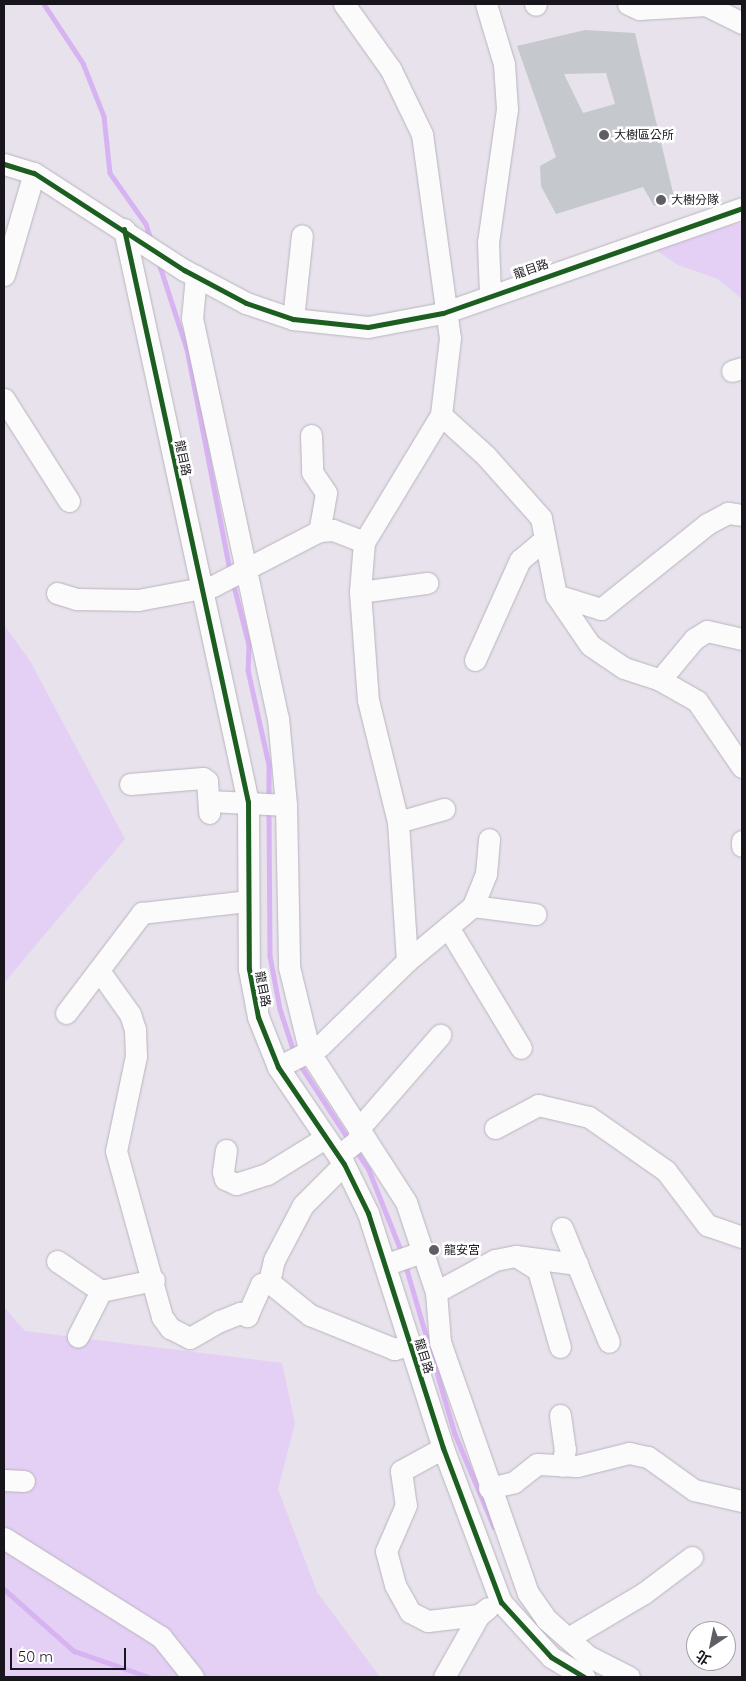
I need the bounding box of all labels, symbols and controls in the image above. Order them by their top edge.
place label: 大樹區公所 [614,128,674,142]
marker: 大樹區公所 [598,129,610,141]
place label: 大樹分隊 [671,193,719,207]
marker: 大樹分隊 [655,194,667,206]
street label: 龍目路 [512,256,550,282]
street label: 龍目路 [172,439,194,477]
street label: 龍目路 [252,970,274,1008]
place label: 龍安宮 [444,1243,480,1257]
marker: 龍安宮 [428,1244,440,1256]
street label: 龍目路 [412,1337,436,1375]
north arrow [686,1621,736,1671]
scale bar [12,1638,129,1670]
text: 北 [692,1646,714,1669]
text: 50 m [18,1647,53,1666]

